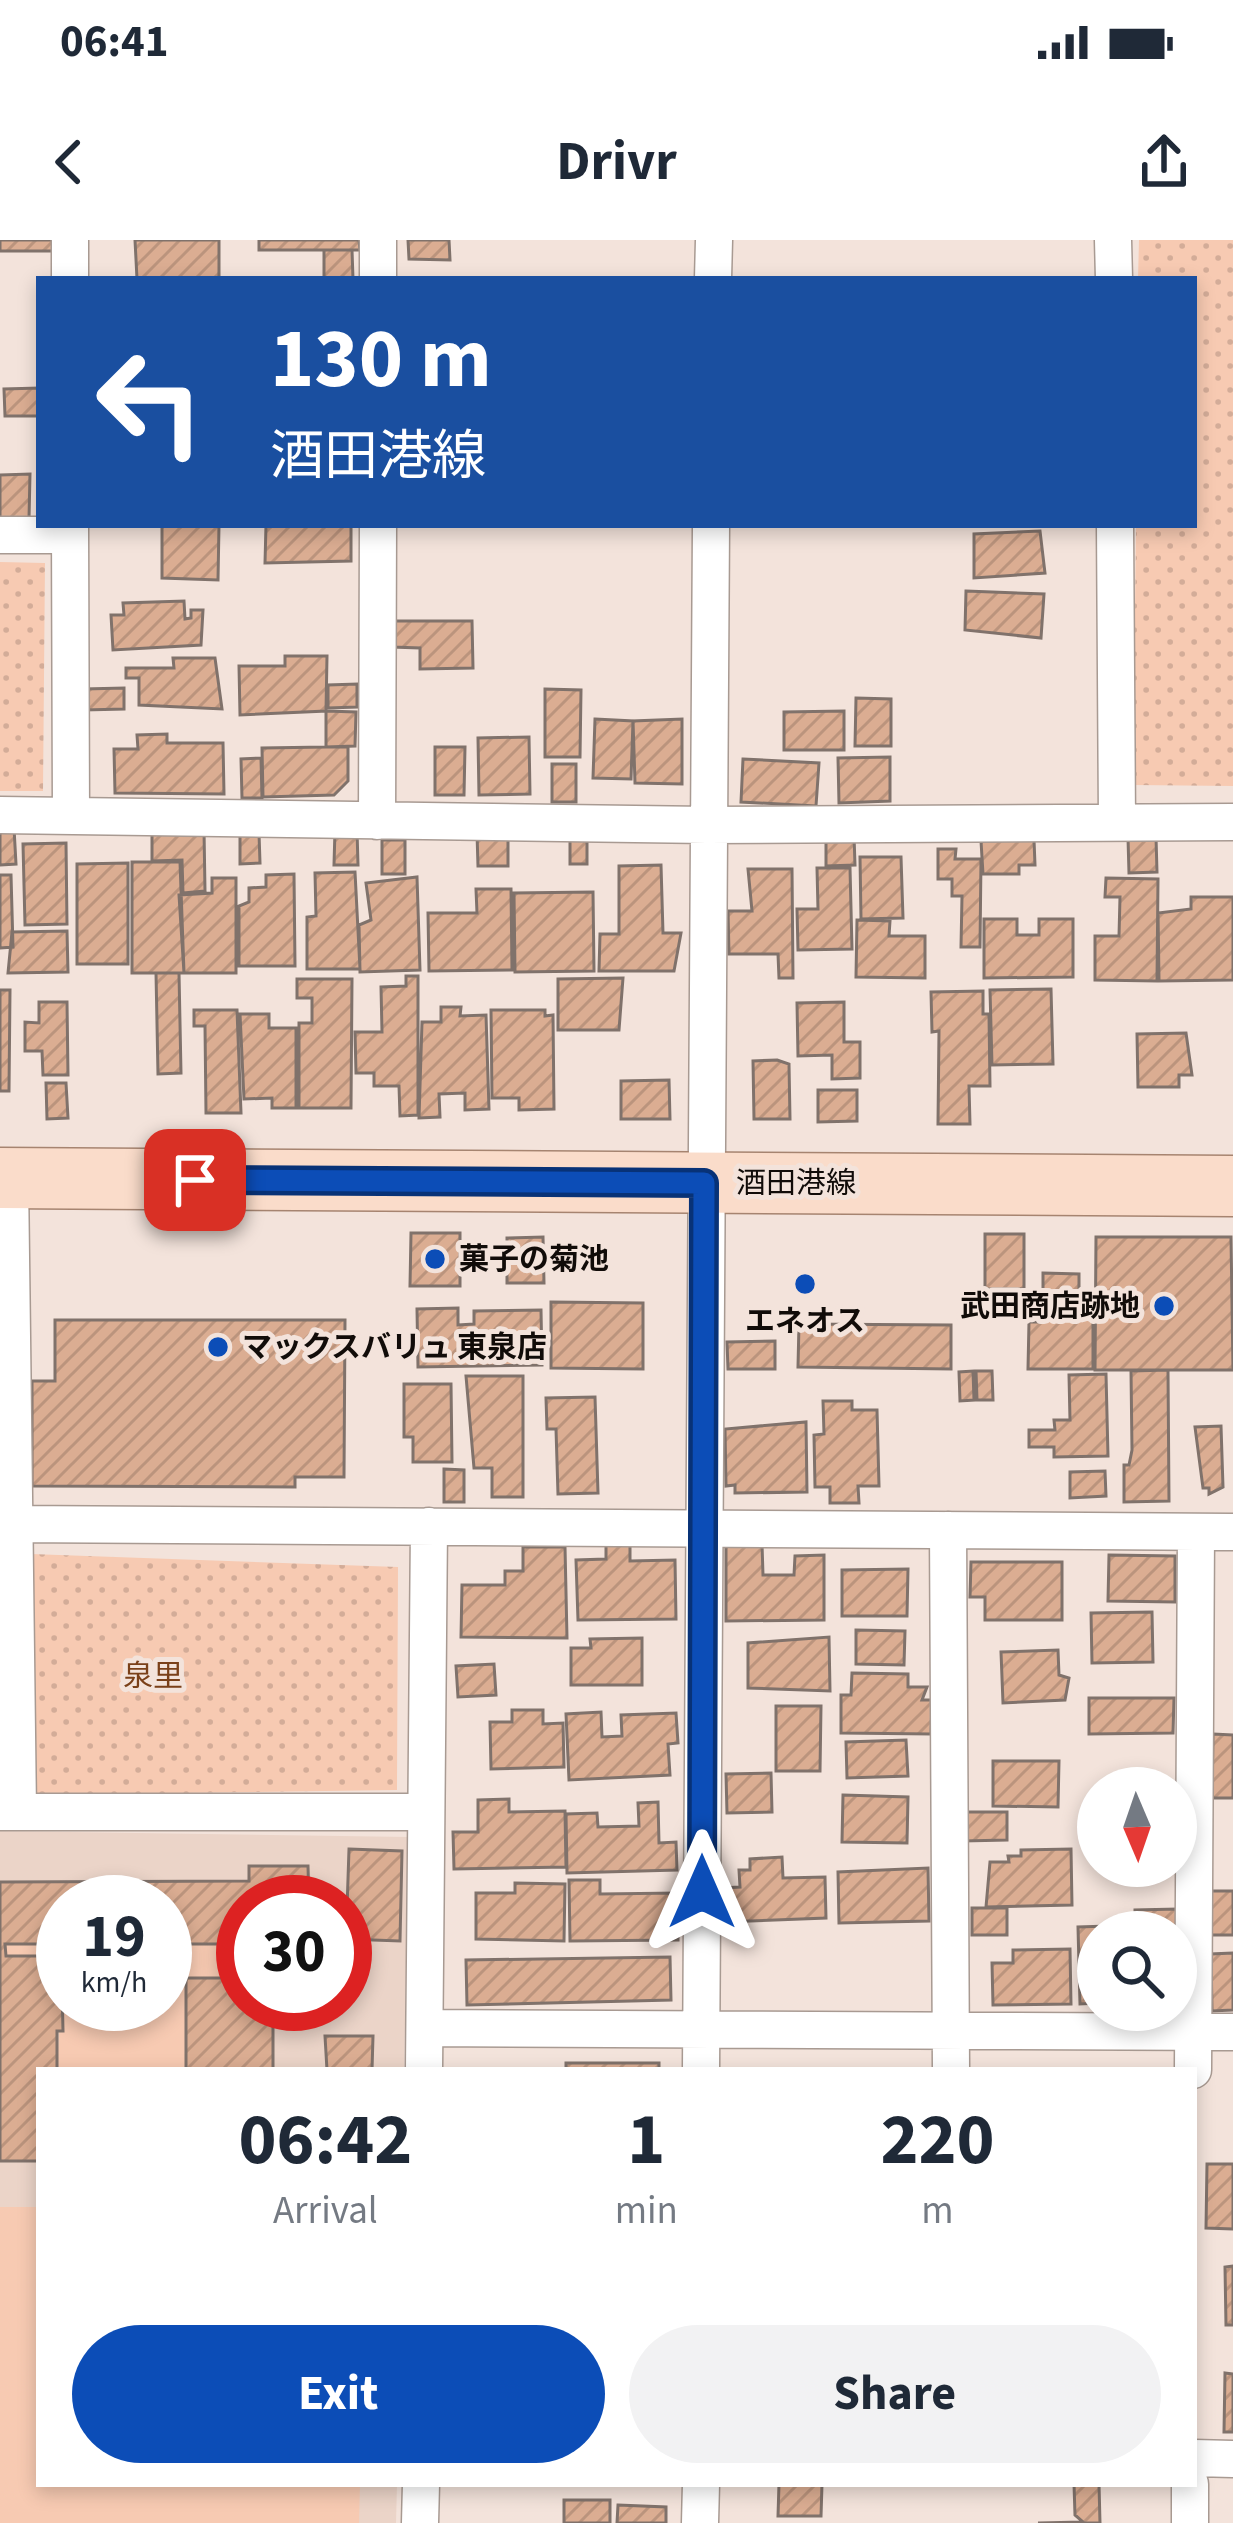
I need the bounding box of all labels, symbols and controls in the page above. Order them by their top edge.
text: 06:41 [60,10,169,74]
text: Drivr [556,124,677,201]
icon: back [36,129,102,195]
icon: share [1131,129,1197,195]
text: 130 m [270,300,492,420]
icon: left [72,324,228,480]
text: 酒田港線 [270,419,486,496]
pin [144,1129,246,1231]
icon: arrive [162,1147,228,1213]
street label: 酒田港線 [736,1162,856,1205]
place label: 菓子の菊池 [459,1238,609,1281]
marker: 菓子の菊池 [422,1246,448,1272]
marker: エネオス [792,1271,818,1297]
place label: 武田商店跡地 [960,1285,1140,1328]
marker: 武田商店跡地 [1151,1293,1177,1319]
place label: エネオス [745,1300,865,1343]
place label: マックスバリュ 東泉店 [242,1326,547,1369]
marker: マックスバリュ 東泉店 [205,1334,231,1360]
park label: 泉里 [123,1655,183,1698]
north arrow [1077,1767,1197,1887]
map controls [1077,1767,1197,2031]
position arrow [639,1829,765,1955]
speed limit sign: 30 [216,1875,372,2031]
text: 19 [82,1895,146,1980]
button: search [1077,1911,1197,2031]
text: km/h [81,1961,147,2004]
text: 06:42 [239,2089,412,2192]
text: 1 [627,2089,665,2192]
text: 220 [880,2089,995,2192]
text: Arrival [273,2183,378,2239]
text: min [615,2183,678,2239]
text: m [921,2183,954,2239]
button: Exit [72,2325,605,2463]
button: Share [629,2325,1161,2463]

